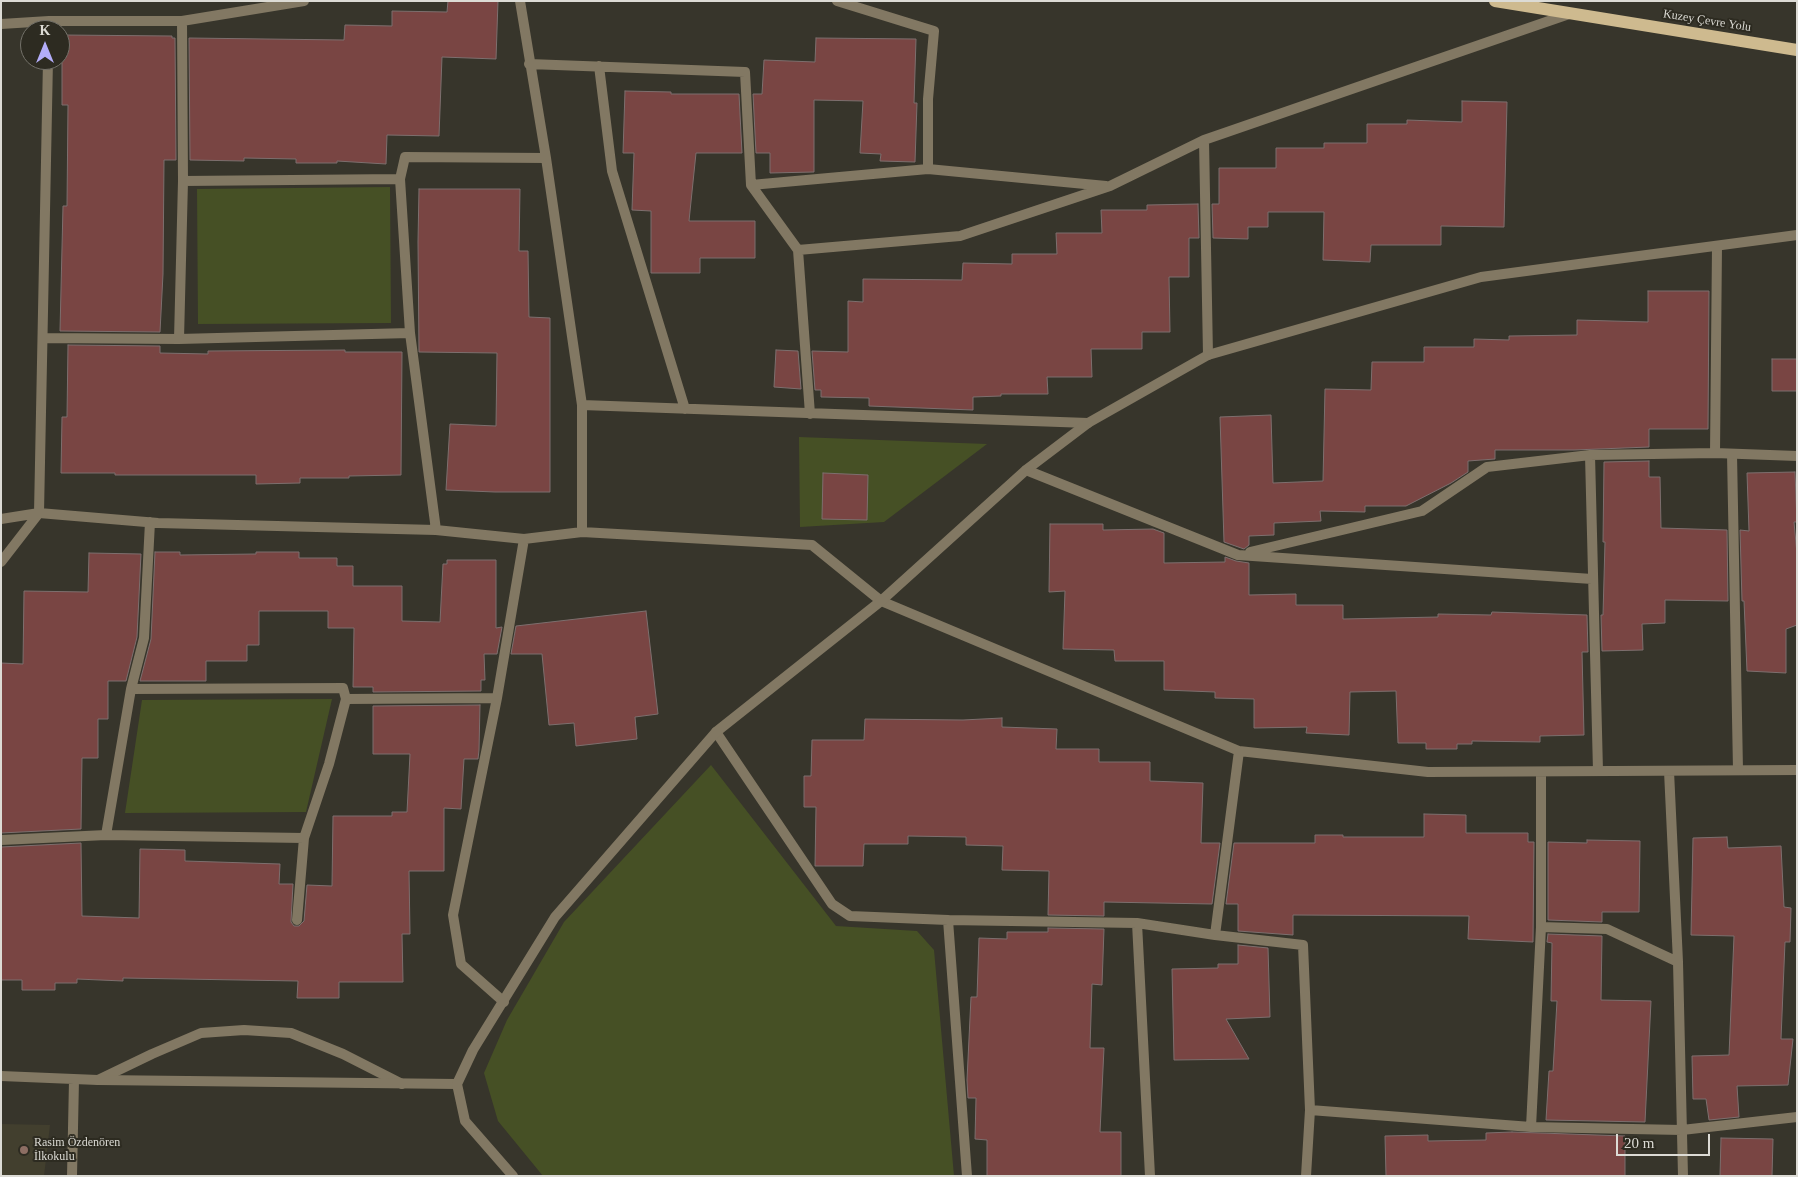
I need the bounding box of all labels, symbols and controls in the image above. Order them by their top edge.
street label: Kuzey Çevre Yolu [1662,7,1752,35]
north arrow [20,20,70,70]
text: K [40,23,50,38]
scale bar [1618,1124,1712,1156]
text: 20 m [1624,1135,1654,1151]
place label: Rasim Özdenören İlkokulu [34,1136,120,1164]
marker: Rasim Özdenören İlkokulu [18,1144,30,1156]

